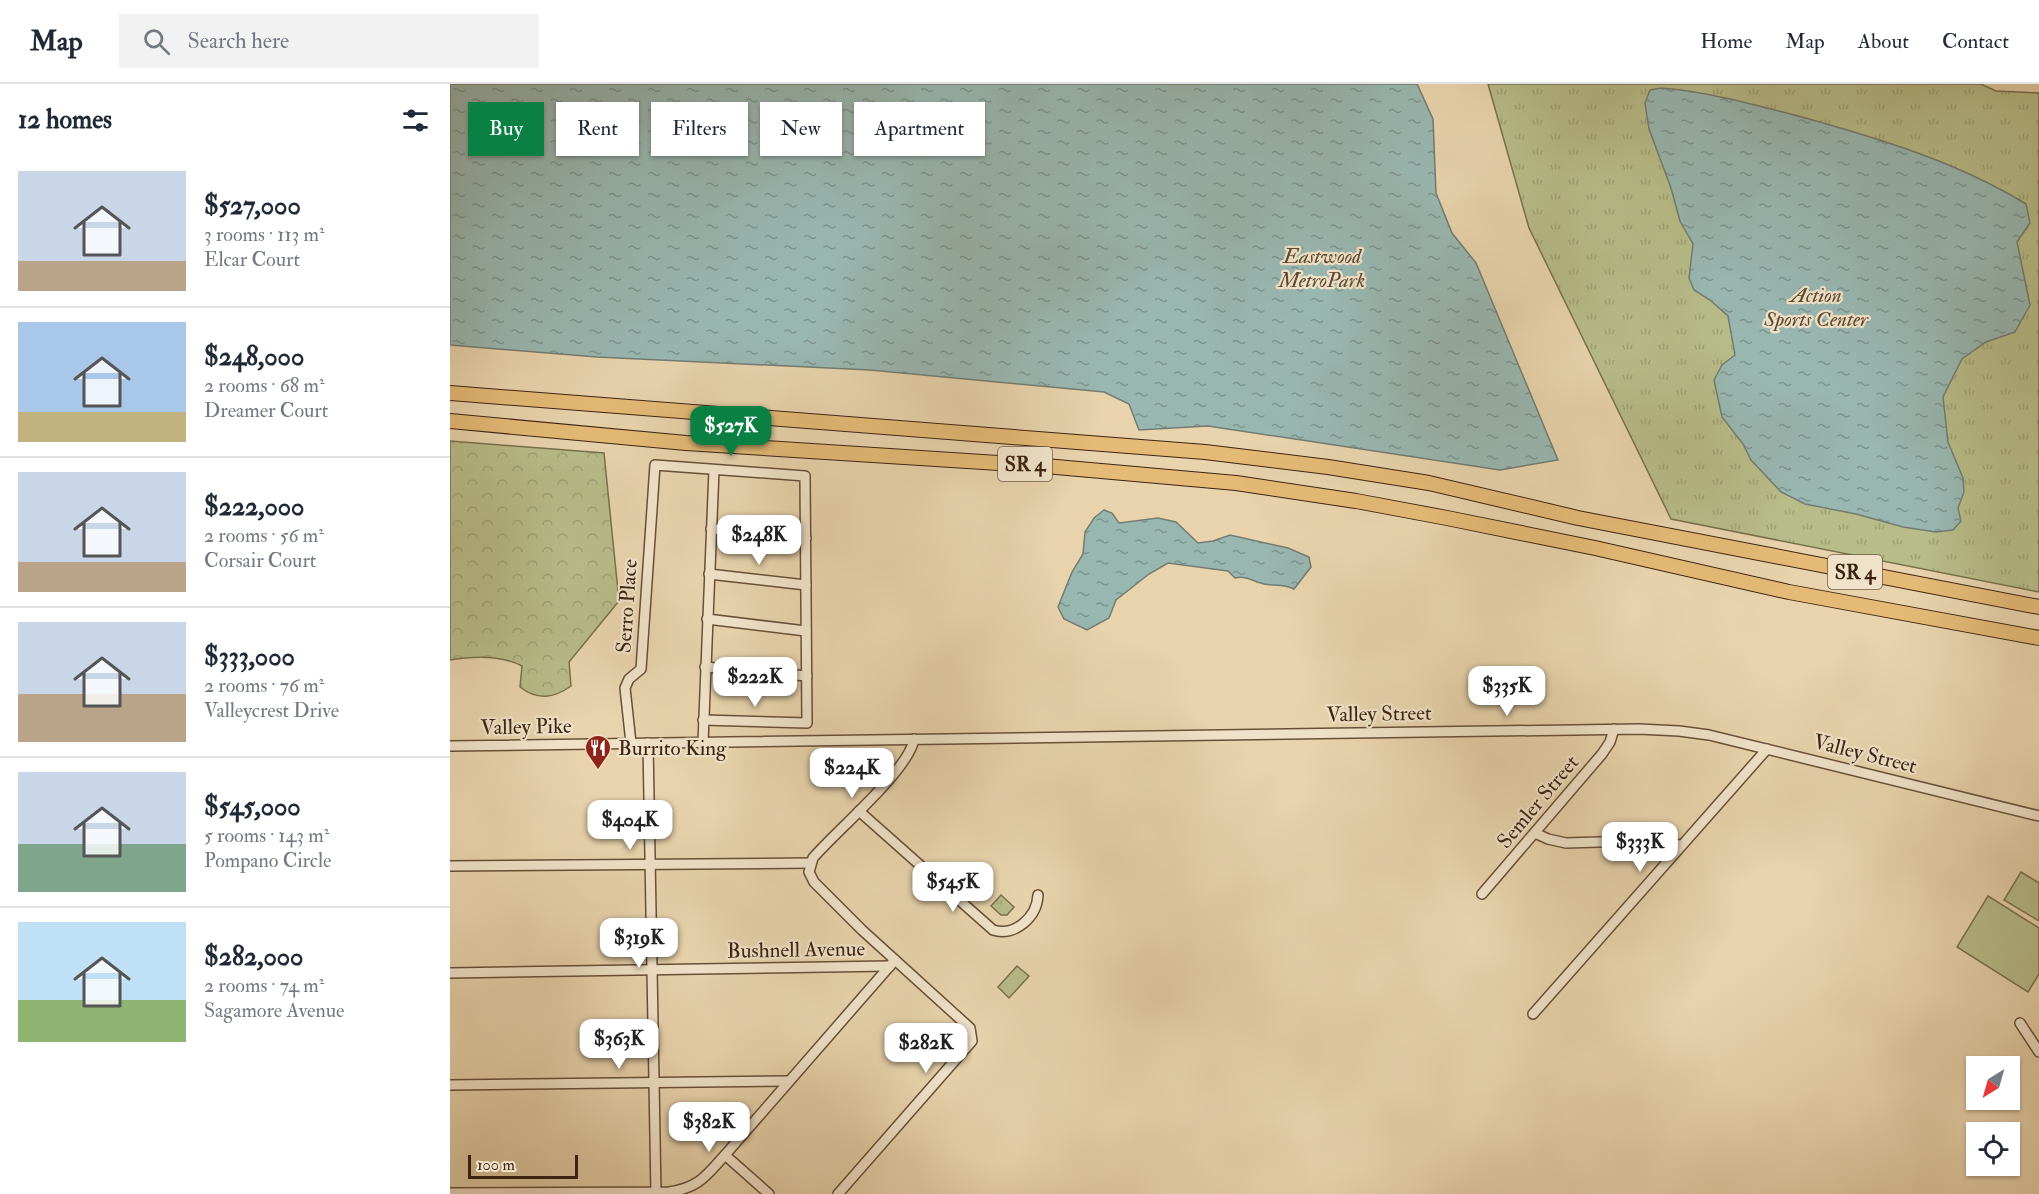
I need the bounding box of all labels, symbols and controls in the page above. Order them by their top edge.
search box [119,14,539,68]
text: Map [30,24,83,59]
icon: search [140,25,173,58]
text: Search here [188,27,289,55]
text: Home [1700,28,1752,55]
text: Map [1785,28,1825,55]
text: About [1858,28,1909,55]
text: Contact [1942,28,2009,55]
chip: Buy [468,102,544,156]
chip: Rent [556,102,639,156]
chip: Filters [651,102,748,156]
chip: New [760,102,842,156]
chip: Apartment [854,102,985,156]
text: 12 homes [18,104,112,136]
icon: filters [399,104,432,137]
text: $527,000 [204,190,301,222]
icon: home [66,195,138,267]
text: 3 rooms · 113 m² [204,222,325,247]
park label: Eastwood MetroPark [1277,243,1365,294]
text: Elcar Court [204,247,300,272]
park label: Action Sports Center [1763,282,1869,333]
text: $248,000 [204,341,304,373]
icon: home [66,346,138,418]
text: 2 rooms · 68 m² [204,373,325,398]
text: Dreamer Court [204,398,328,423]
pin: $527K [689,406,773,457]
text: $527K [704,413,758,438]
road number: SR 4 [998,447,1052,481]
text: $222,000 [204,491,304,523]
icon: home [66,496,138,568]
pin: $248K [717,515,801,566]
text: $248K [731,522,787,547]
text: 2 rooms · 56 m² [204,523,324,548]
text: Corsair Court [204,548,316,573]
road number: SR 4 [1828,555,1882,589]
street label: Serro Place [610,558,644,654]
text: $333,000 [204,641,295,673]
icon: home [66,646,138,718]
pin: $222K [713,657,797,708]
text: $222K [727,664,783,689]
pin: $335K [1465,666,1549,717]
text: 2 rooms · 76 m² [204,673,324,698]
text: $335K [1482,673,1532,698]
text: Valleycrest Drive [204,698,339,723]
street label: Valley Street [1326,700,1432,728]
street label: Valley Pike [480,713,572,741]
street label: Valley Street [1811,728,1920,780]
restaurant icon: Burrito King [583,733,613,771]
place label: Burrito King [618,735,727,762]
pin: $224K [810,748,894,799]
street label: Semler Street [1491,750,1585,854]
text: $224K [824,755,880,780]
text: $545,000 [204,791,301,823]
icon: home [66,796,138,868]
pin: $404K [588,800,672,851]
text: $404K [601,807,659,832]
pin: $333K [1598,822,1682,873]
text: 5 rooms · 143 m² [204,823,329,848]
text: $333K [1616,829,1664,854]
text: Pompano Circle [204,848,331,873]
pin: $545K [911,862,995,913]
text: $545K [926,869,980,894]
pin: $319K [597,918,681,969]
text: $319K [614,925,664,950]
street label: Bushnell Avenue [727,935,866,965]
text: $282,000 [204,941,303,973]
icon: home [66,946,138,1018]
text: 2 rooms · 74 m² [204,973,325,998]
text: Sagamore Avenue [204,998,344,1023]
pin: $363K [577,1019,661,1070]
pin: $282K [884,1023,968,1074]
text: $363K [594,1026,644,1051]
text: $282K [899,1030,953,1055]
north arrow [1966,1056,2020,1110]
map controls [1966,1056,2020,1176]
pin: $382K [667,1102,751,1153]
text: $382K [683,1109,735,1134]
button: locate [1966,1122,2020,1176]
scale bar [468,1152,578,1180]
text: 100 m [477,1155,515,1175]

